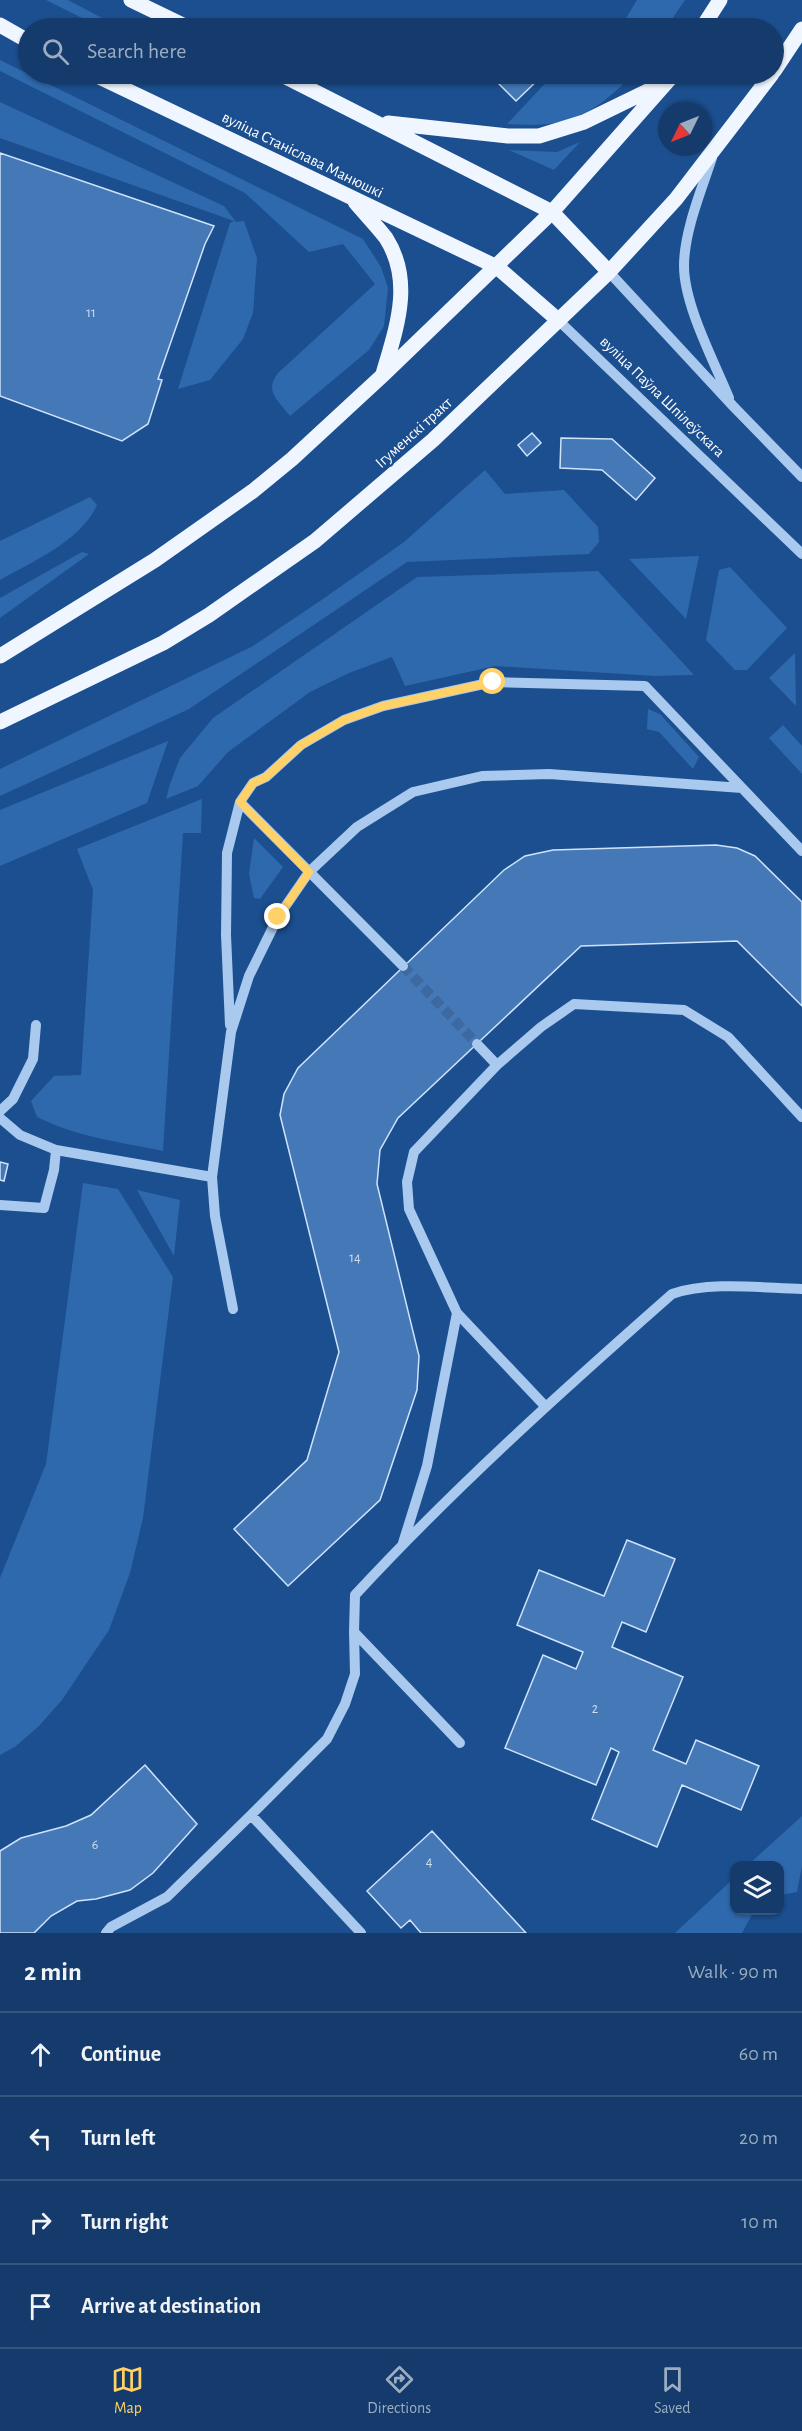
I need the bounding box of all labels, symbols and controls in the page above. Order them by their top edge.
search box [18,18,784,84]
icon: search [39,35,72,68]
text: Search here [87,40,186,62]
north arrow [658,102,712,156]
street label: вуліца Станіслава Манюшкі [219,109,386,202]
house number: 11 [86,306,96,320]
street label: вуліца Паўла Шпілеўскага [596,333,728,461]
street label: Ігуменскі тракт [372,394,456,472]
route start [479,668,505,694]
route end [264,903,290,929]
house number: 14 [349,1251,361,1265]
house number: 2 [592,1702,598,1716]
house number: 6 [92,1838,98,1852]
house number: 4 [426,1855,433,1869]
map controls [730,1861,784,1915]
button: layers [730,1861,784,1915]
text: 2 min [24,1959,82,1985]
text: Walk · 90 m [687,1962,778,1982]
icon: ahead [24,2038,57,2071]
text: Continue [81,2043,161,2065]
text: 60 m [739,2044,778,2064]
icon: left [24,2122,57,2155]
text: Turn left [81,2127,155,2149]
text: 20 m [739,2128,778,2148]
icon: right [24,2206,57,2239]
text: Turn right [81,2211,168,2233]
text: 10 m [741,2212,778,2232]
icon: arrive [24,2290,57,2323]
text: Arrive at destination [81,2295,261,2317]
tab: Map [111,2363,144,2418]
tab: Directions [367,2363,431,2418]
tab: Saved [654,2363,691,2418]

